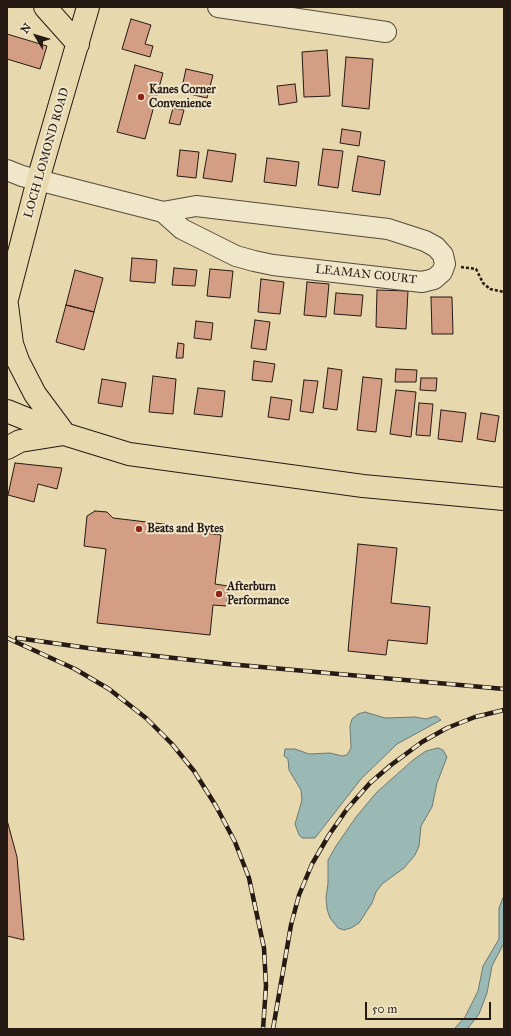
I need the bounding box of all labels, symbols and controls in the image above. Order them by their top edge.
north arrow [16,16,56,56]
text: N [18,21,34,36]
place label: Kanes Corner Convenience [149,83,216,111]
street label: LOCH LOMOND ROAD [21,86,73,220]
marker: Kanes Corner Convenience [136,92,146,102]
street label: LEAMAN COURT [315,263,417,287]
place label: Beats and Bytes [147,522,224,536]
marker: Beats and Bytes [134,524,144,534]
place label: Afterburn Performance [227,580,289,608]
marker: Afterburn Performance [214,589,224,599]
scale bar [367,994,493,1020]
text: 50 m [372,1002,397,1016]

